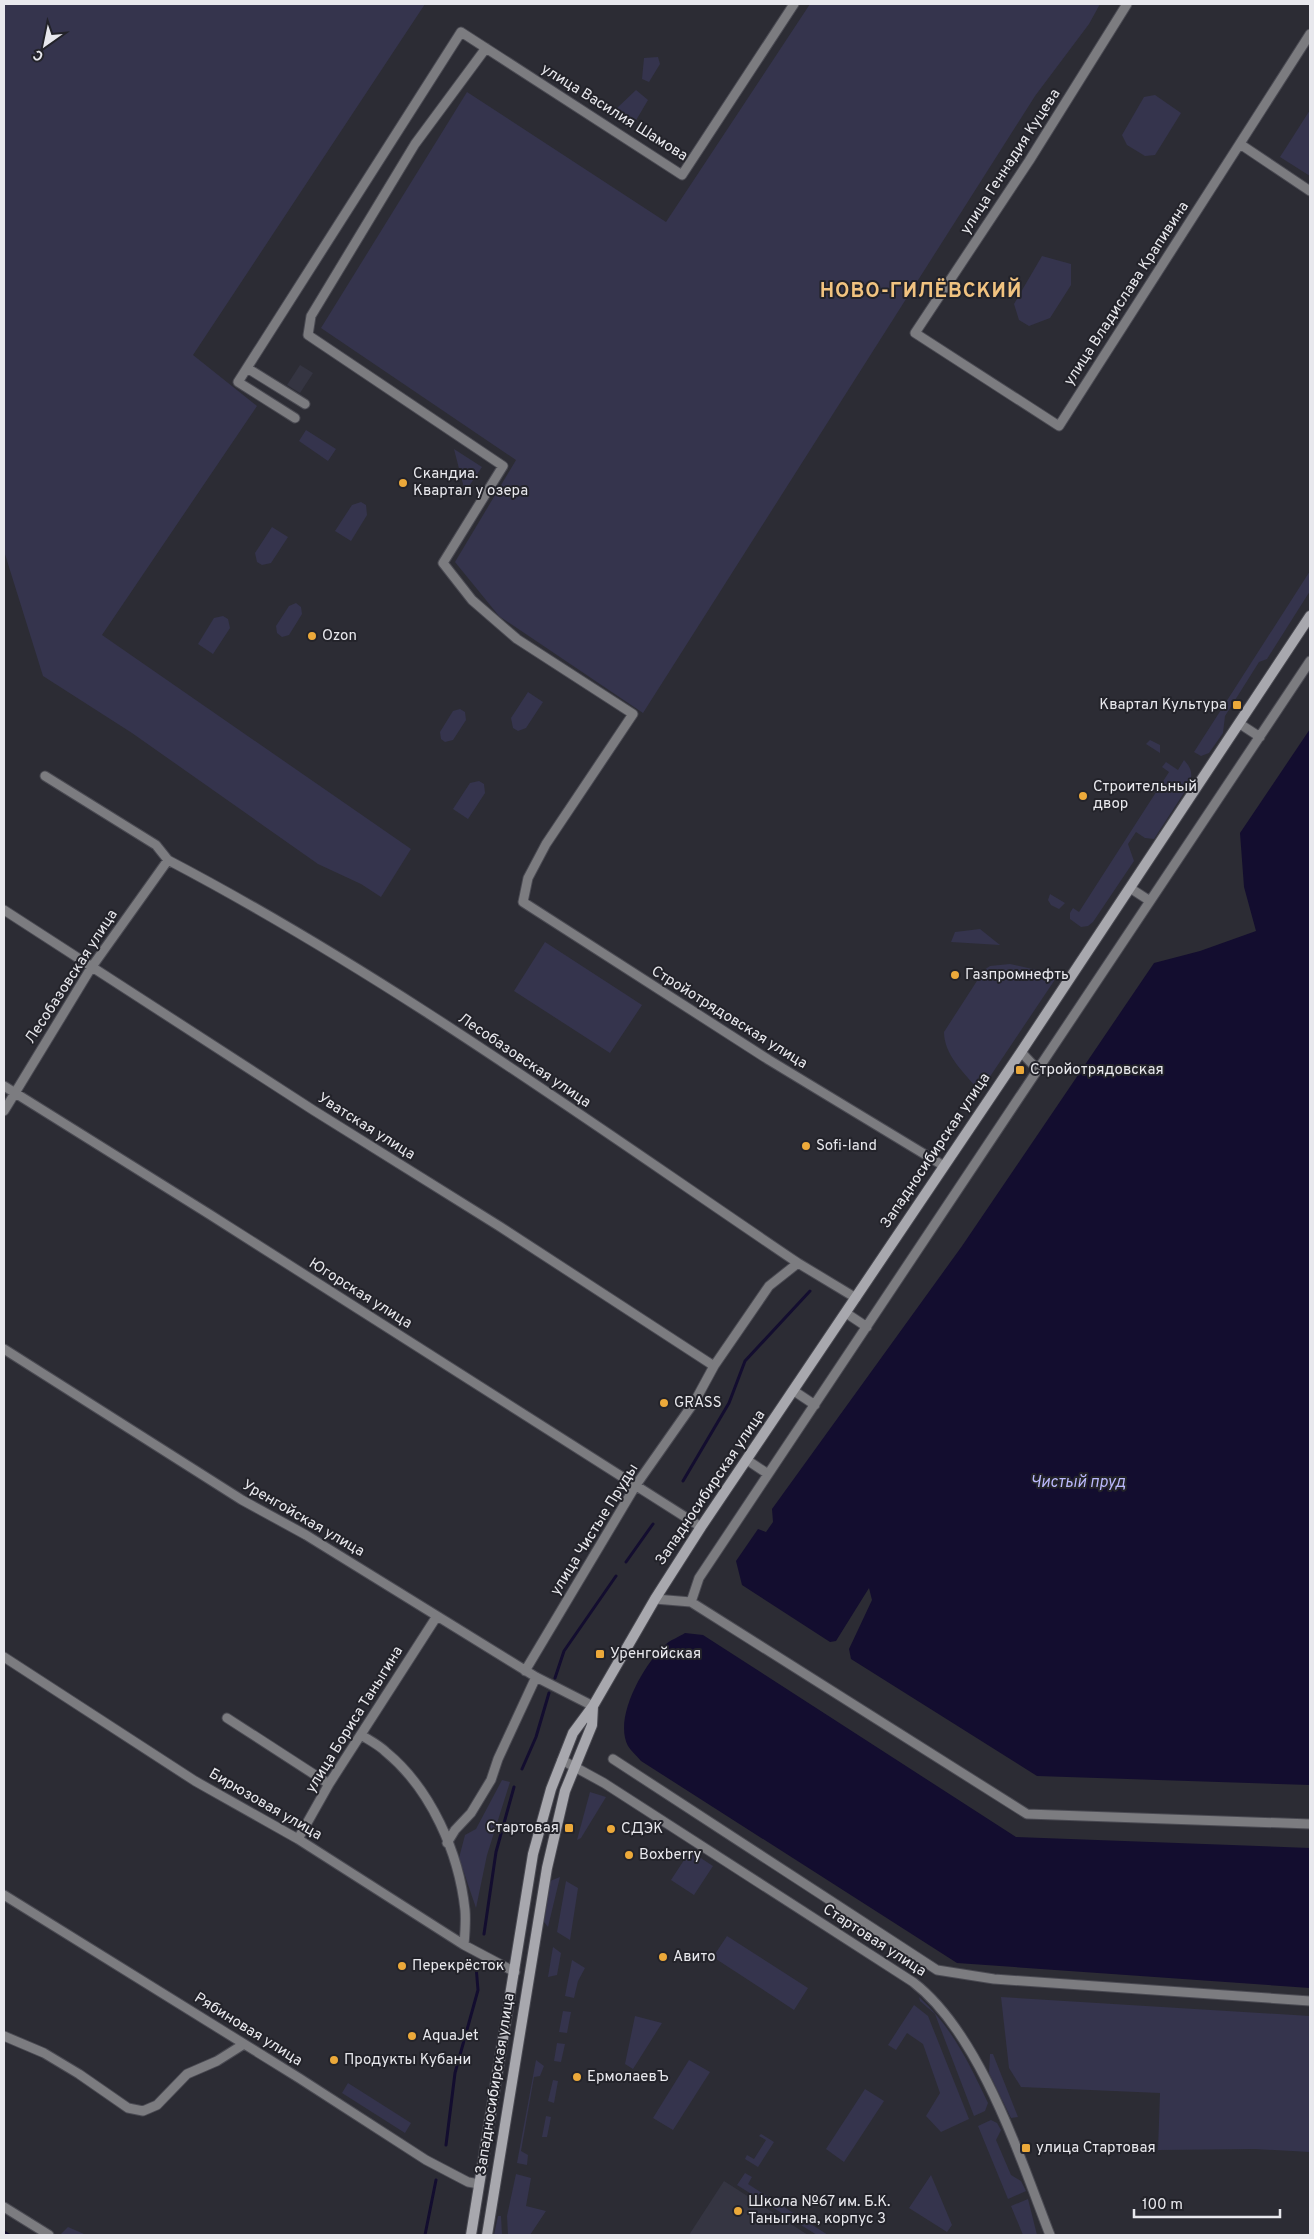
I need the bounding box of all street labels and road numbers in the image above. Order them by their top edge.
street label: улица Василия Шамова [537,60,691,166]
street label: улица Геннадия Куцева [957,86,1065,238]
street label: улица Владислава Крапивина [1060,198,1194,390]
street label: Лесобазовская улица [21,906,123,1048]
street label: Стройотрядовская улица [647,962,811,1074]
street label: Лесобазовская улица [454,1009,594,1113]
street label: Западносибирская улица [877,1070,995,1232]
street label: Уватская улица [314,1089,418,1165]
street label: Югорская улица [305,1255,415,1333]
street label: Западносибирская улица [652,1407,770,1569]
street label: улица Чистые Пруды [547,1461,643,1599]
street label: Уренгойская улица [239,1476,367,1562]
street label: улица Бориса Таныгина [302,1643,408,1797]
street label: Бирюзовая улица [205,1765,325,1845]
street label: Стартовая улица [819,1900,929,1982]
street label: Рябиновая улица [190,1989,306,2071]
street label: Западносибирская улица [472,1992,520,2176]

